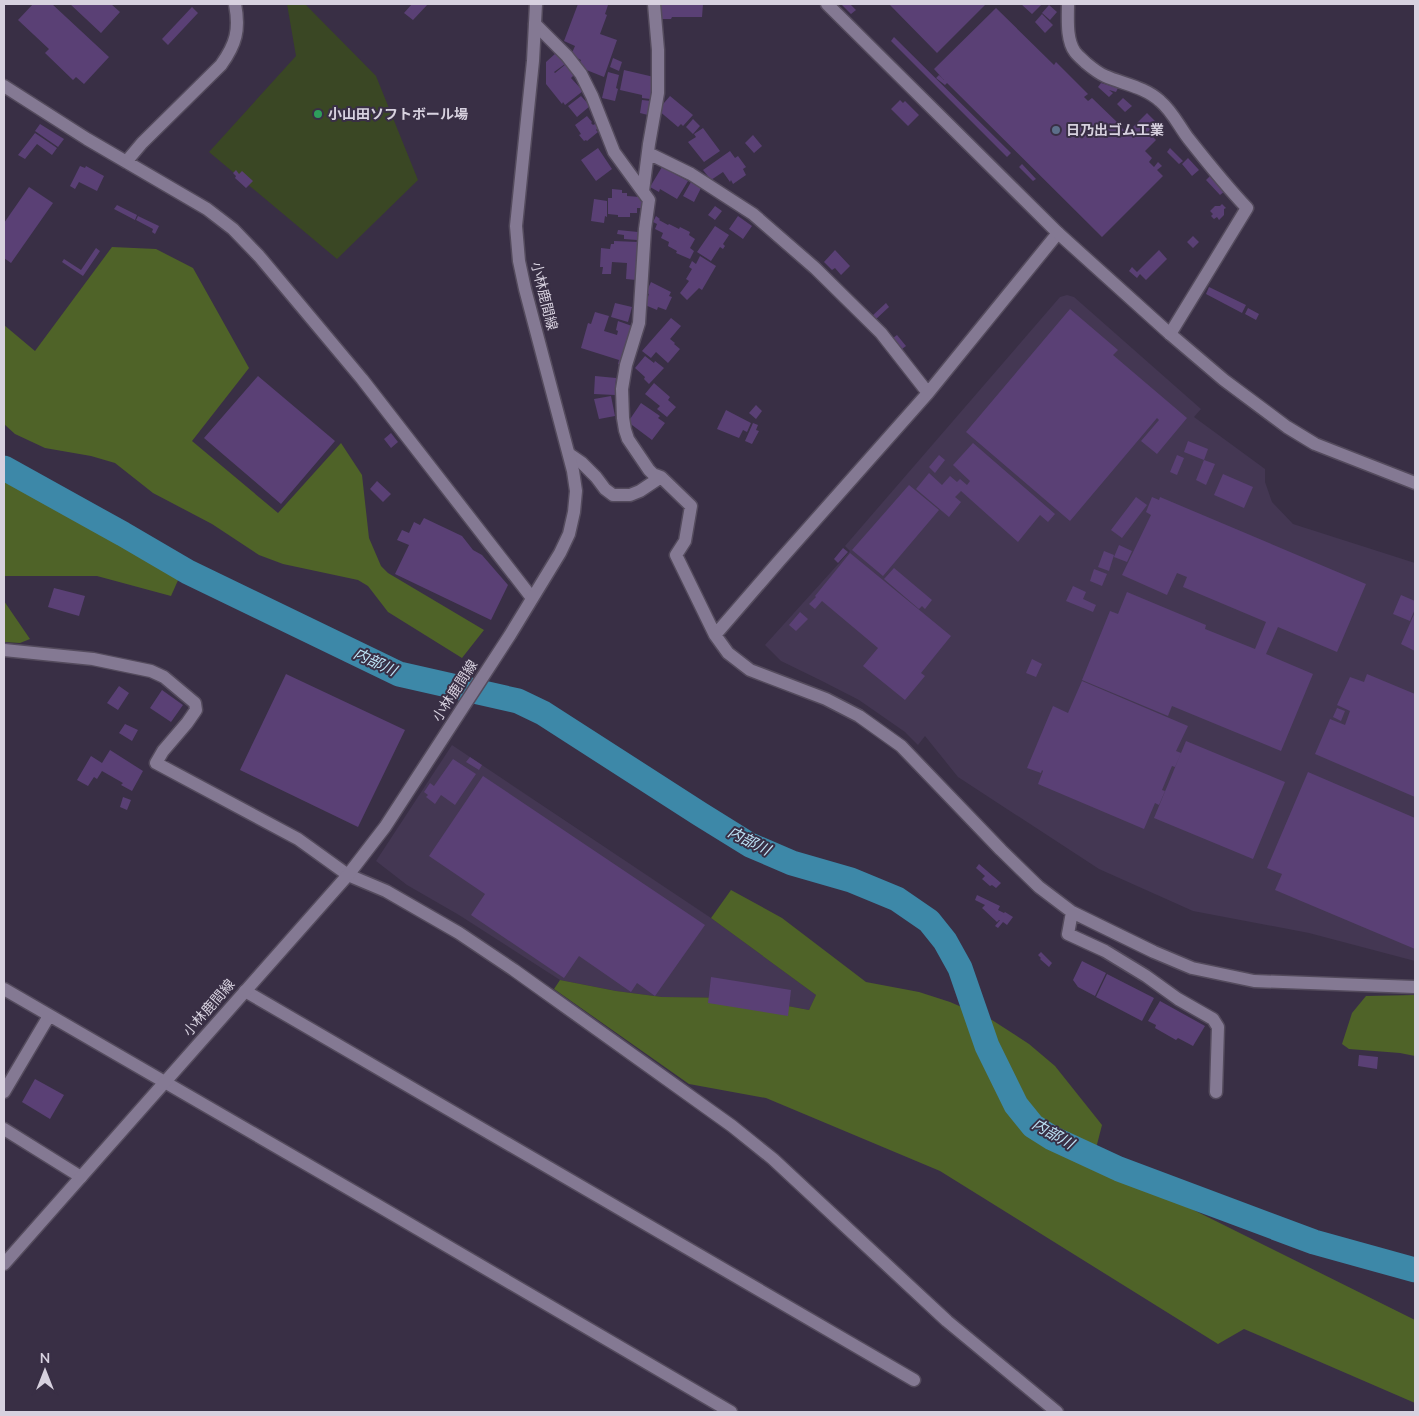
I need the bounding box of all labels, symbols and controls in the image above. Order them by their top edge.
place label: 小山田ソフトボール場 [328,105,468,124]
marker: 小山田ソフトボール場 [312,108,324,120]
place label: 日乃出ゴム工業 [1066,121,1164,140]
marker: 日乃出ゴム工業 [1050,124,1062,136]
street label: 小林鹿間線 [526,260,562,332]
water label: 内部川 [350,643,401,681]
street label: 小林鹿間線 [428,656,482,726]
water label: 内部川 [724,822,775,861]
street label: 小林鹿間線 [179,975,239,1041]
water label: 内部川 [1029,1114,1079,1155]
north arrow [20,1346,70,1396]
text: N [40,1349,50,1368]

